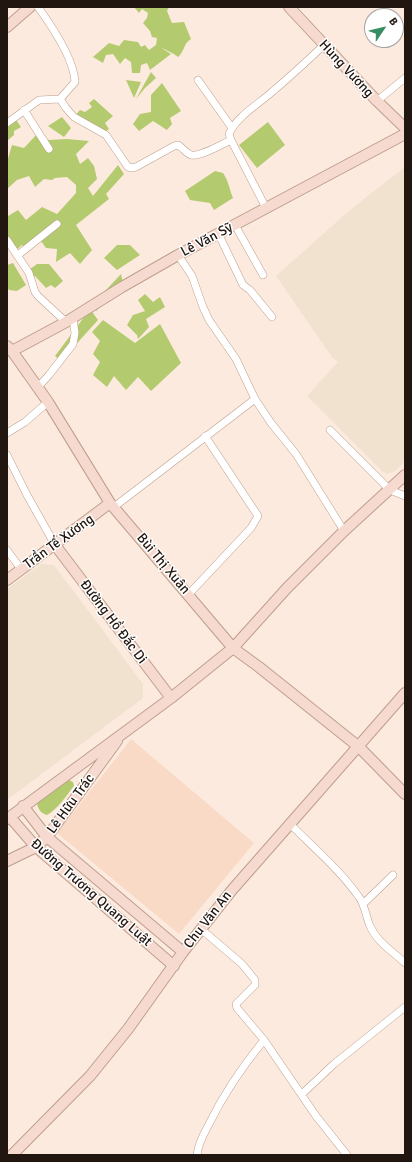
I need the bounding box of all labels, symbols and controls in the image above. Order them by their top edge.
north arrow [364,8,404,48]
text: B [386,15,401,28]
street label: Hùng Vương [315,37,377,101]
street label: Lê Văn Sỹ [178,219,236,261]
street label: Trần Tế Xương [21,511,97,573]
street label: Bùi Thị Xuân [133,530,193,598]
street label: Đường Hồ Đắc Di [76,577,150,667]
street label: Lê Hữu Trác [44,771,98,837]
street label: Đường Trương Quang Luật [27,836,155,950]
street label: Chu Văn An [180,888,236,952]

